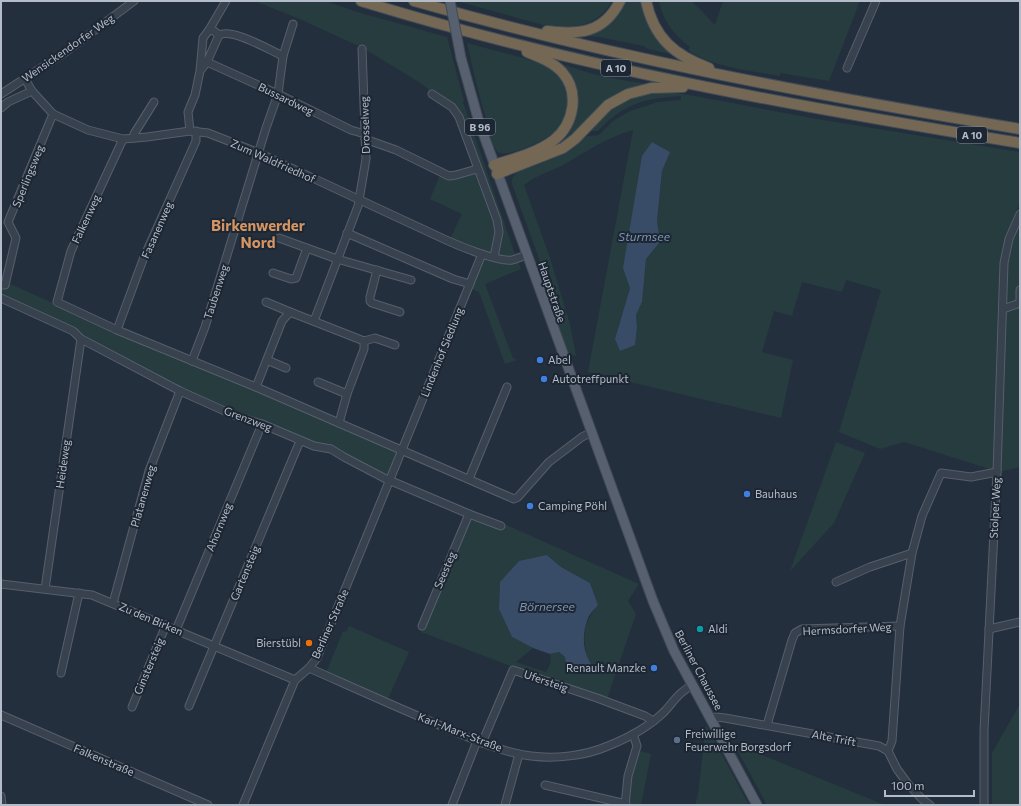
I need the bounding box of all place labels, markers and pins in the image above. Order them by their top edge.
place label: Abel [548,353,571,366]
marker: Abel [535,355,545,365]
place label: Autotreffpunkt [552,372,629,385]
marker: Autotreffpunkt [539,374,549,384]
place label: Bauhaus [755,487,797,500]
marker: Bauhaus [742,489,752,499]
place label: Camping Pöhl [538,499,607,512]
marker: Camping Pöhl [525,501,535,511]
place label: Aldi [708,622,728,635]
marker: Aldi [695,624,705,634]
place label: Bierstübl [256,636,301,649]
marker: Bierstübl [304,638,314,648]
place label: Renault Manzke [566,661,646,674]
marker: Renault Manzke [649,663,659,673]
place label: Freiwillige Feuerwehr Borgsdorf [685,727,792,753]
marker: Freiwillige Feuerwehr Borgsdorf [672,735,682,745]

